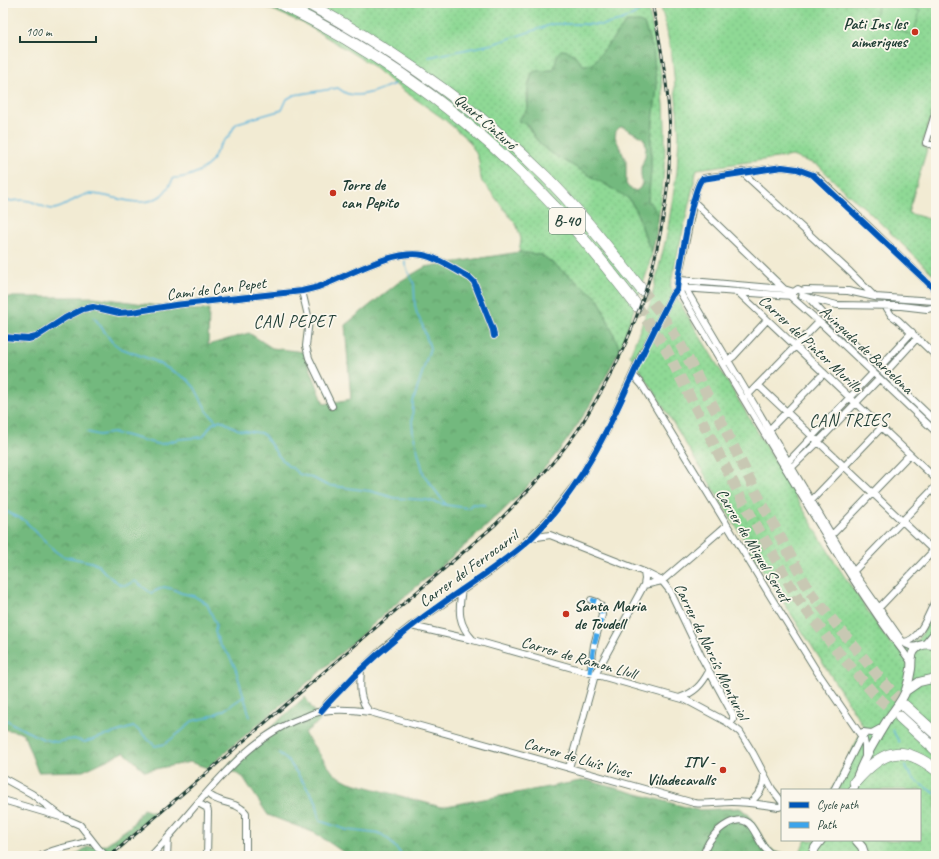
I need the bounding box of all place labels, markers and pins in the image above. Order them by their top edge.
place label: Pati Ins les aimerigues [844,14,909,52]
marker: Pati Ins les aimerigues [910,27,920,37]
place label: Torre de can Pepito [341,175,399,213]
marker: Torre de can Pepito [328,188,338,198]
place label: Santa Maria de Toudell [574,596,647,634]
marker: Santa Maria de Toudell [561,609,571,619]
place label: ITV - Viladecavalls [647,752,716,790]
marker: ITV - Viladecavalls [718,765,728,775]

